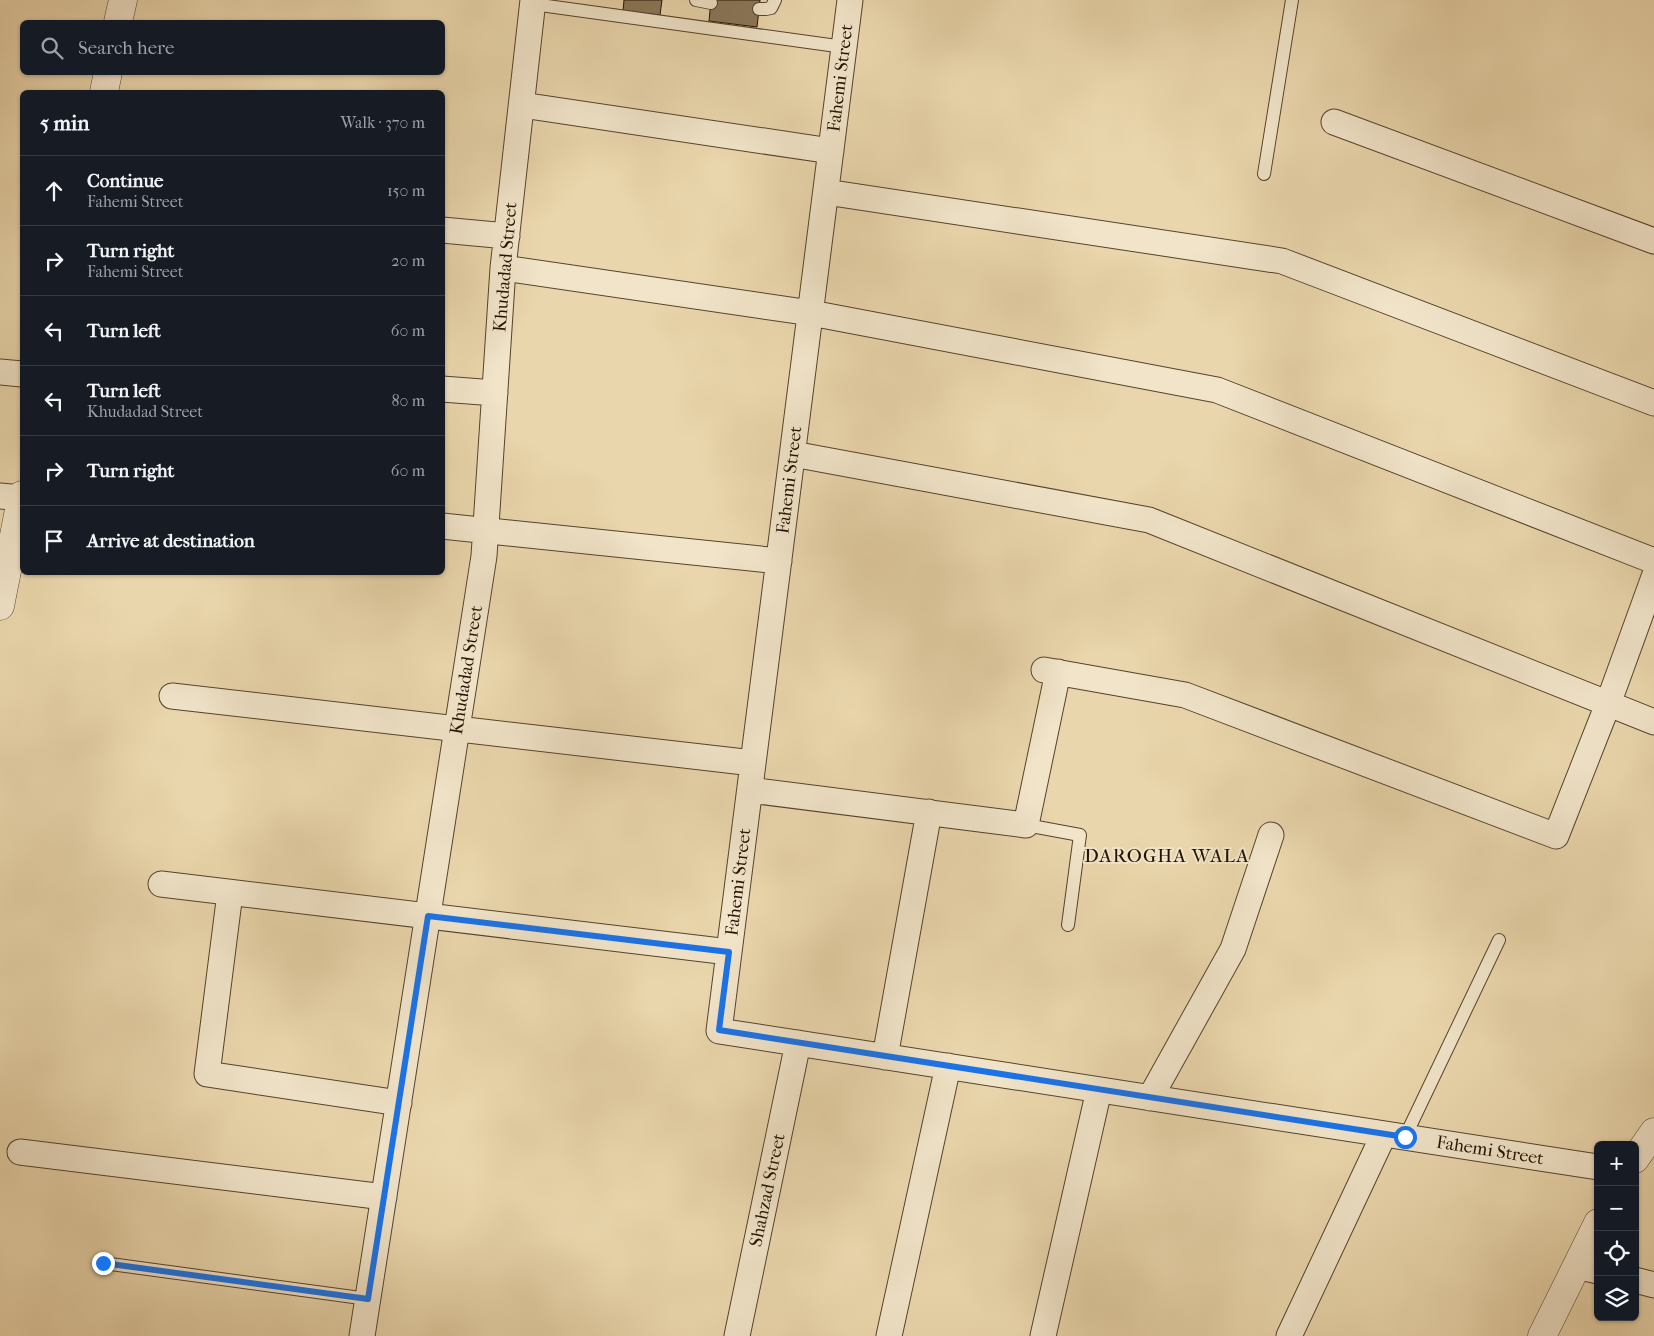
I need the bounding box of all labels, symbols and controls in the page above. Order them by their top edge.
search box [20,20,445,75]
street label: Fahemi Street [823,22,858,133]
icon: search [38,34,66,62]
text: Search here [78,37,174,59]
text: 5 min [40,111,89,135]
text: Walk · 370 m [340,113,425,132]
text: Continue [87,170,163,192]
icon: ahead [40,177,68,205]
text: 150 m [387,181,425,200]
text: Fahemi Street [87,192,183,211]
street label: Khudadad Street [489,201,522,333]
text: Turn right [87,240,174,262]
icon: right [40,247,68,275]
text: 20 m [391,251,425,270]
text: Fahemi Street [87,262,183,281]
icon: left [40,317,68,345]
text: Turn left [87,320,161,342]
text: 60 m [391,321,425,340]
text: Turn left [87,380,161,402]
icon: left [40,387,68,415]
text: 80 m [391,391,425,410]
text: Khudadad Street [87,402,203,421]
street label: Fahemi Street [772,424,807,535]
icon: right [40,457,68,485]
text: Turn right [87,460,174,482]
text: 60 m [391,461,425,480]
icon: arrive [40,527,68,555]
text: Arrive at destination [87,530,255,552]
street label: Khudadad Street [446,603,487,736]
street label: Fahemi Street [721,826,756,937]
district label: DAROGHA WALA [1084,845,1250,867]
route start [1394,1126,1417,1149]
street label: Shahzad Street [745,1131,790,1249]
street label: Fahemi Street [1435,1132,1546,1169]
map controls [1594,1141,1639,1321]
button: + [1594,1141,1639,1186]
button: − [1594,1186,1639,1231]
button: locate [1594,1231,1639,1276]
route end [92,1252,115,1275]
button: layers [1594,1276,1639,1321]

